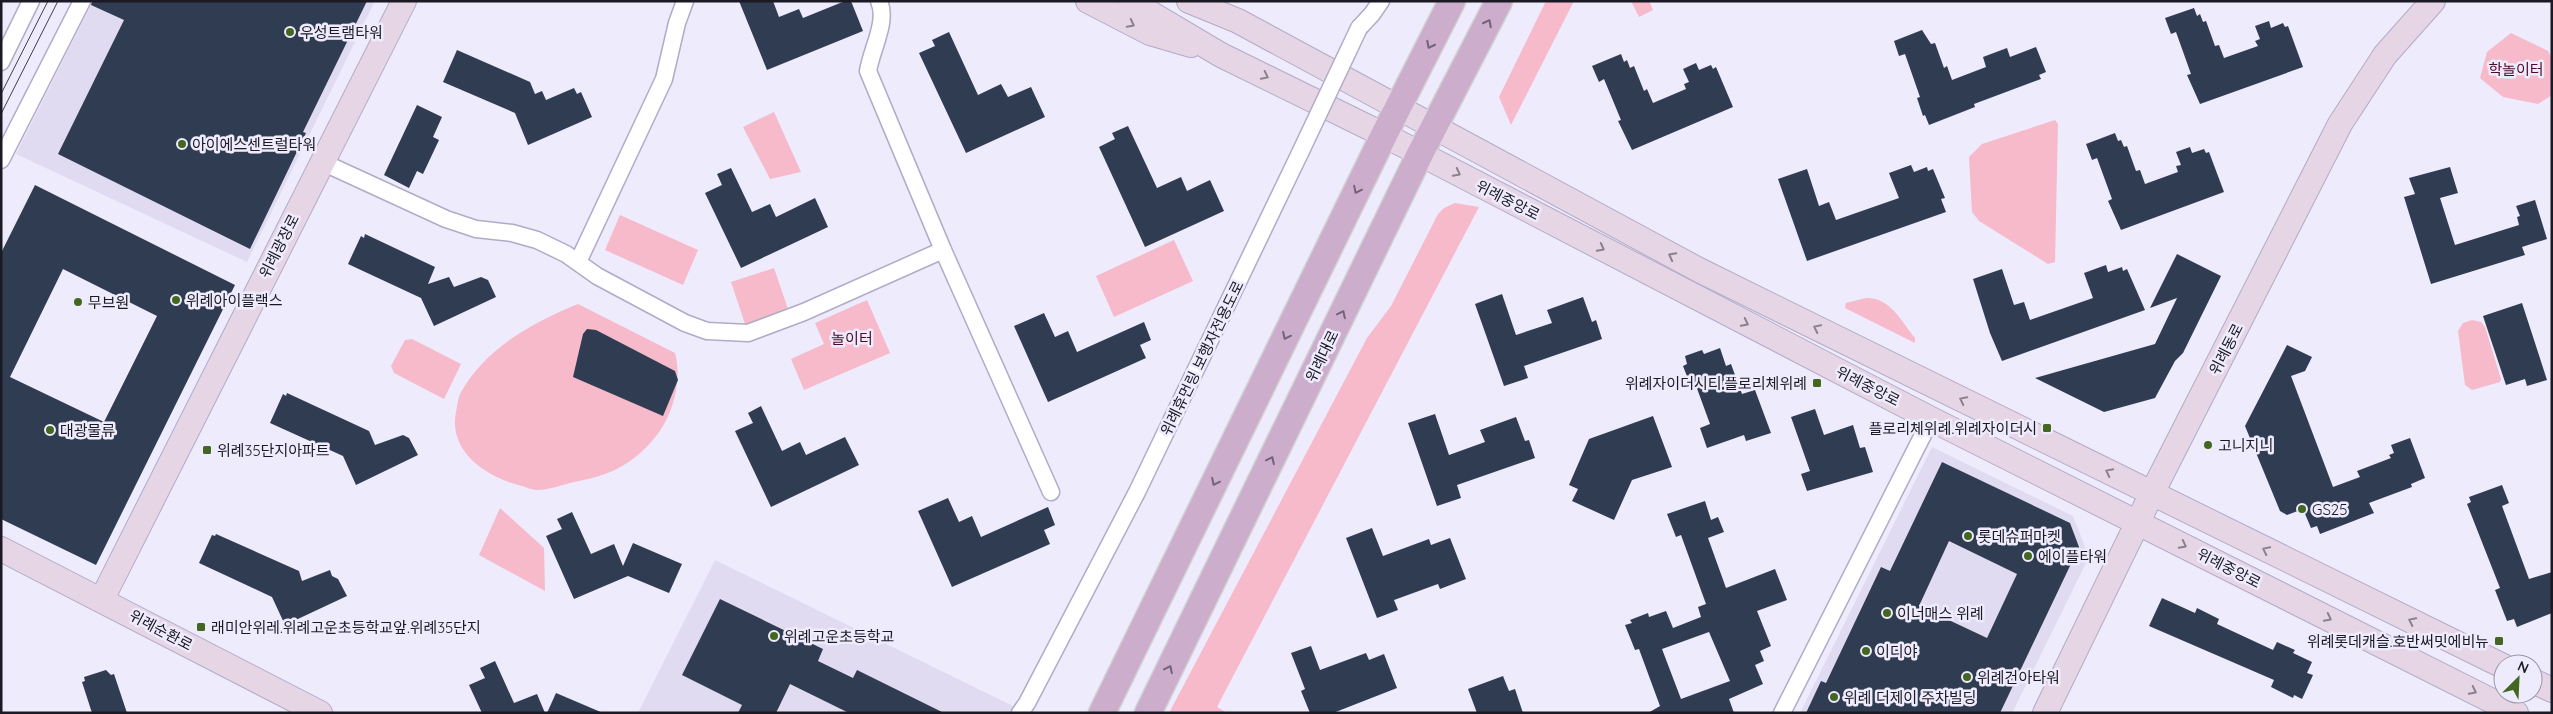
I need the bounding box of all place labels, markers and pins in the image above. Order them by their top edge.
place label: 우성트램타워 [300,23,383,42]
marker: 우성트램타워 [284,26,296,38]
place label: 아이에스센트럴타워 [192,135,316,154]
marker: 아이에스센트럴타워 [176,138,188,150]
place label: 위례아이플랙스 [186,291,283,310]
place label: 무브원 [88,293,129,312]
marker: 위례아이플랙스 [170,294,182,306]
marker: 무브원 [72,296,84,308]
place label: 위례자이더시티.플로리체위례 [1625,374,1807,393]
marker: 위례자이더시티.플로리체위례 [1811,377,1823,389]
place label: 플로리체위례.위례자이더시 [1869,419,2037,438]
place label: 대광물류 [60,421,115,440]
marker: 플로리체위례.위례자이더시 [2041,422,2053,434]
marker: 대광물류 [44,424,56,436]
place label: 고니지니 [2218,436,2273,455]
marker: 고니지니 [2202,439,2214,451]
place label: 위례35단지아파트 [217,441,330,460]
marker: 위례35단지아파트 [201,444,213,456]
place label: GS25 [2312,500,2347,519]
marker: GS25 [2296,503,2308,515]
place label: 롯데슈퍼마켓 [1978,527,2061,546]
marker: 롯데슈퍼마켓 [1962,530,1974,542]
place label: 에이플타워 [2038,547,2107,566]
marker: 에이플타워 [2022,550,2034,562]
place label: 이너매스 위례 [1897,604,1984,623]
marker: 이너매스 위례 [1881,607,1893,619]
place label: 래미안위레.위례고운초등학교앞.위례35단지 [211,618,481,637]
marker: 래미안위레.위례고운초등학교앞.위례35단지 [195,621,207,633]
place label: 위례고운초등학교 [784,627,894,646]
marker: 위례고운초등학교 [768,630,780,642]
place label: 위례롯데캐슬.호반써밋에비뉴 [2307,632,2489,651]
marker: 위례롯데캐슬.호반써밋에비뉴 [2493,635,2505,647]
place label: 이디야 [1876,642,1918,661]
marker: 이디야 [1860,645,1872,657]
place label: 위례건아타워 [1977,668,2060,687]
marker: 위례건아타워 [1961,671,1973,683]
place label: 위례 더제이 주차빌딩 [1844,688,1976,707]
marker: 위례 더제이 주차빌딩 [1828,691,1840,703]

